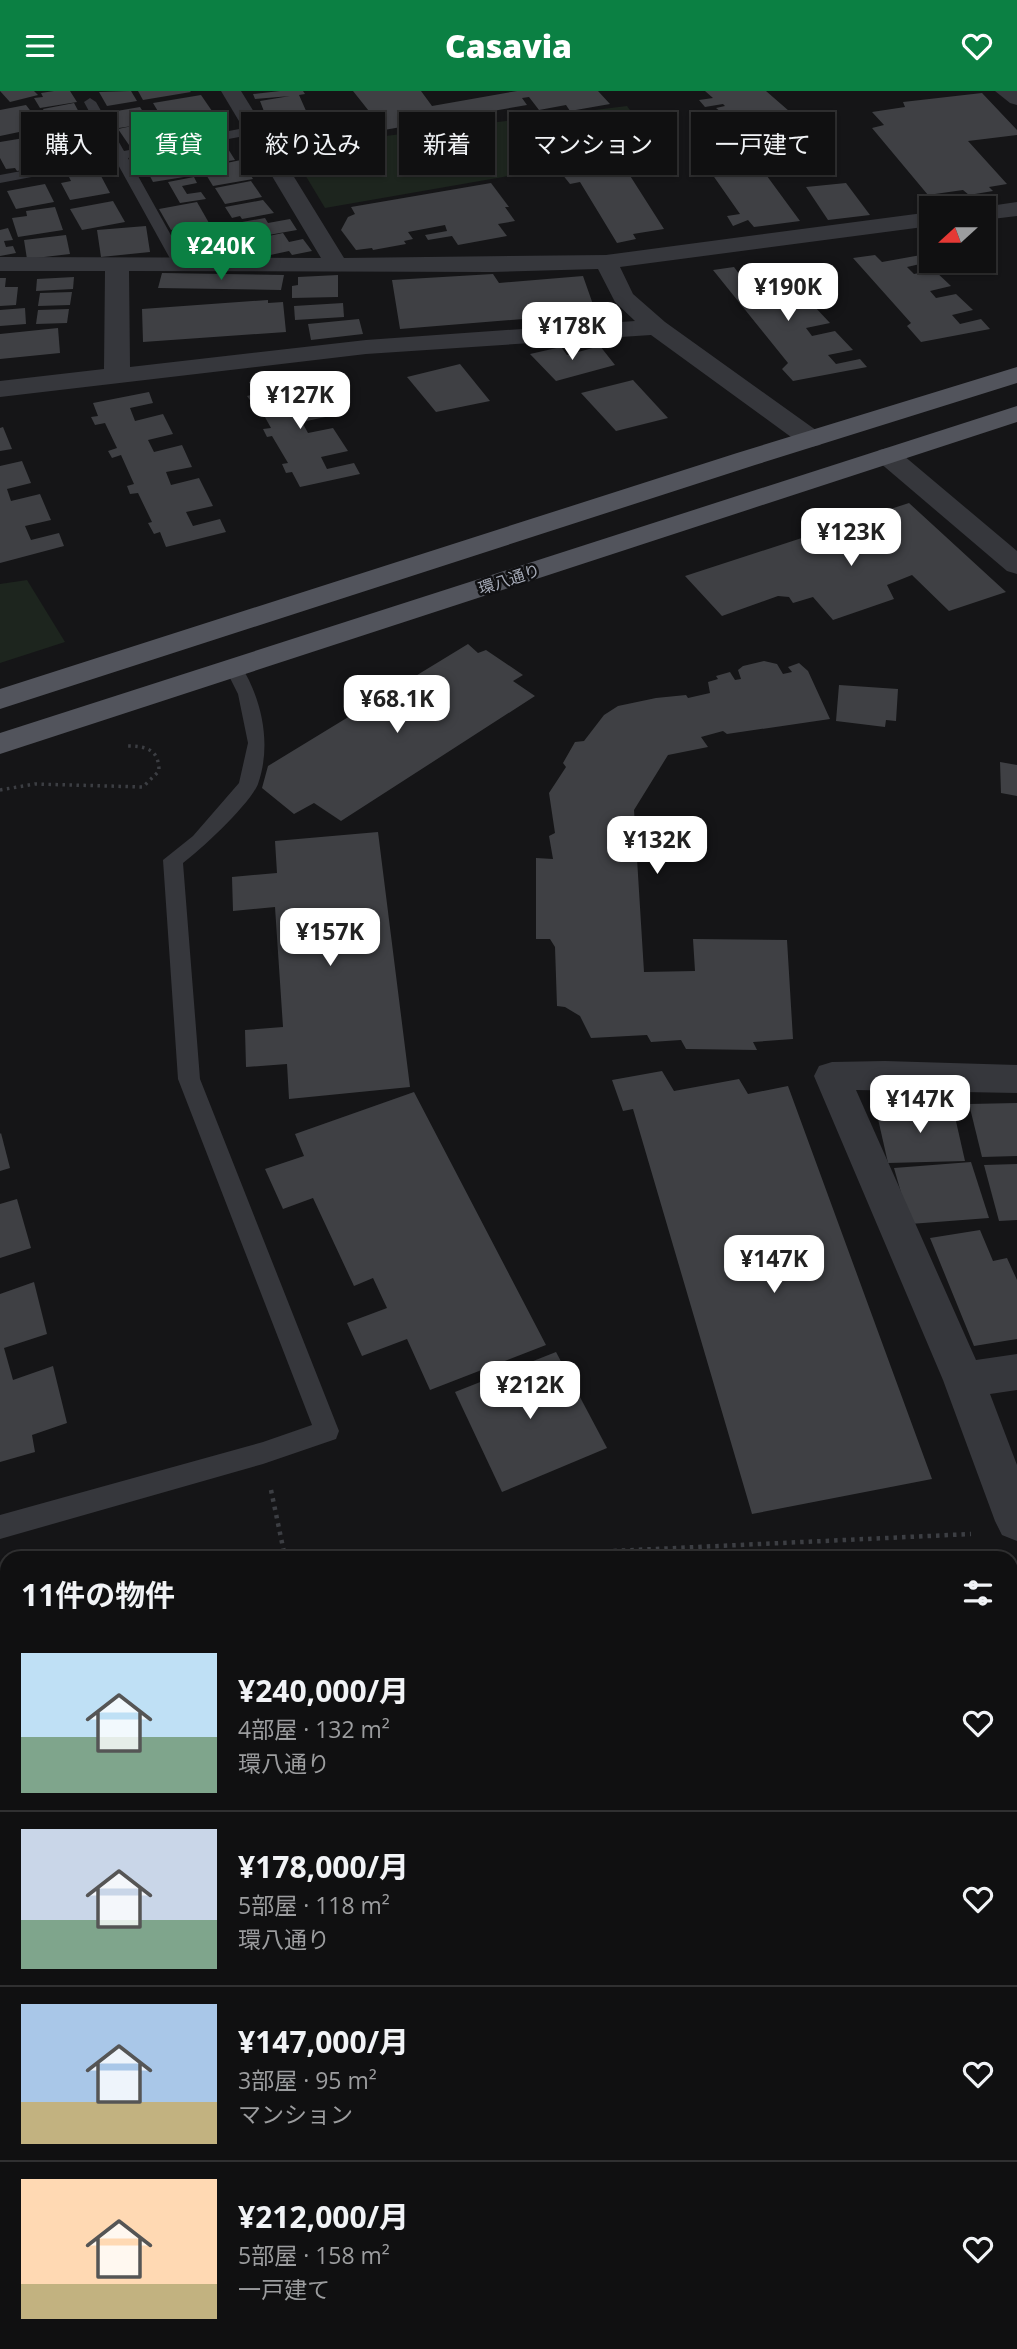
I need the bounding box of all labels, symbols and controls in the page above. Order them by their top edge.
text: Casavia [445,24,572,67]
icon: menu [21,27,59,65]
icon: heart [958,27,996,65]
chip: 購入 [21,112,117,175]
chip: 賃貸 [131,112,227,175]
chip: 絞り込み [241,112,385,175]
chip: 新着 [399,112,495,175]
chip: マンション [509,112,677,175]
chip: 一戸建て [691,112,835,175]
north arrow [919,196,996,273]
map controls [919,196,996,273]
pin: ¥240K [172,223,270,282]
text: ¥240K [187,229,255,261]
pin: ¥190K [739,264,837,323]
text: ¥190K [754,270,822,302]
pin: ¥178K [523,303,621,362]
text: ¥178K [538,309,606,341]
pin: ¥127K [251,371,349,431]
text: ¥127K [266,378,334,410]
pin: ¥123K [802,509,900,568]
text: ¥123K [817,515,885,547]
street label: 環八通り [475,559,543,599]
pin: ¥68.1K [340,675,454,735]
text: ¥68.1K [360,682,434,714]
pin: ¥132K [608,817,706,876]
text: ¥132K [623,823,691,855]
pin: ¥157K [281,909,379,968]
text: ¥157K [296,915,364,947]
pin: ¥147K [871,1075,969,1135]
text: ¥147K [886,1082,954,1114]
pin: ¥147K [725,1235,823,1295]
text: ¥147K [740,1242,808,1274]
pin: ¥212K [481,1361,579,1421]
text: ¥212K [496,1368,564,1400]
text: 11件の物件 [21,1574,175,1615]
icon: filters [959,1574,997,1612]
text: ¥240,000/月 [238,1670,409,1711]
icon: home [77,1681,161,1765]
icon: heart [959,1704,997,1742]
text: 4部屋 · 132 m² [238,1713,390,1745]
text: 環八通り [238,1747,330,1779]
text: ¥178,000/月 [238,1846,409,1887]
icon: home [77,1857,161,1941]
icon: heart [959,1880,997,1918]
text: 5部屋 · 118 m² [238,1889,390,1921]
text: 環八通り [238,1923,330,1955]
text: ¥147,000/月 [238,2021,409,2062]
icon: home [77,2032,161,2116]
icon: heart [959,2055,997,2093]
text: 3部屋 · 95 m² [238,2064,377,2096]
text: マンション [238,2098,353,2130]
text: ¥212,000/月 [238,2196,409,2237]
icon: home [77,2207,161,2291]
icon: heart [959,2230,997,2268]
text: 5部屋 · 158 m² [238,2239,390,2271]
text: 一戸建て [238,2273,330,2305]

